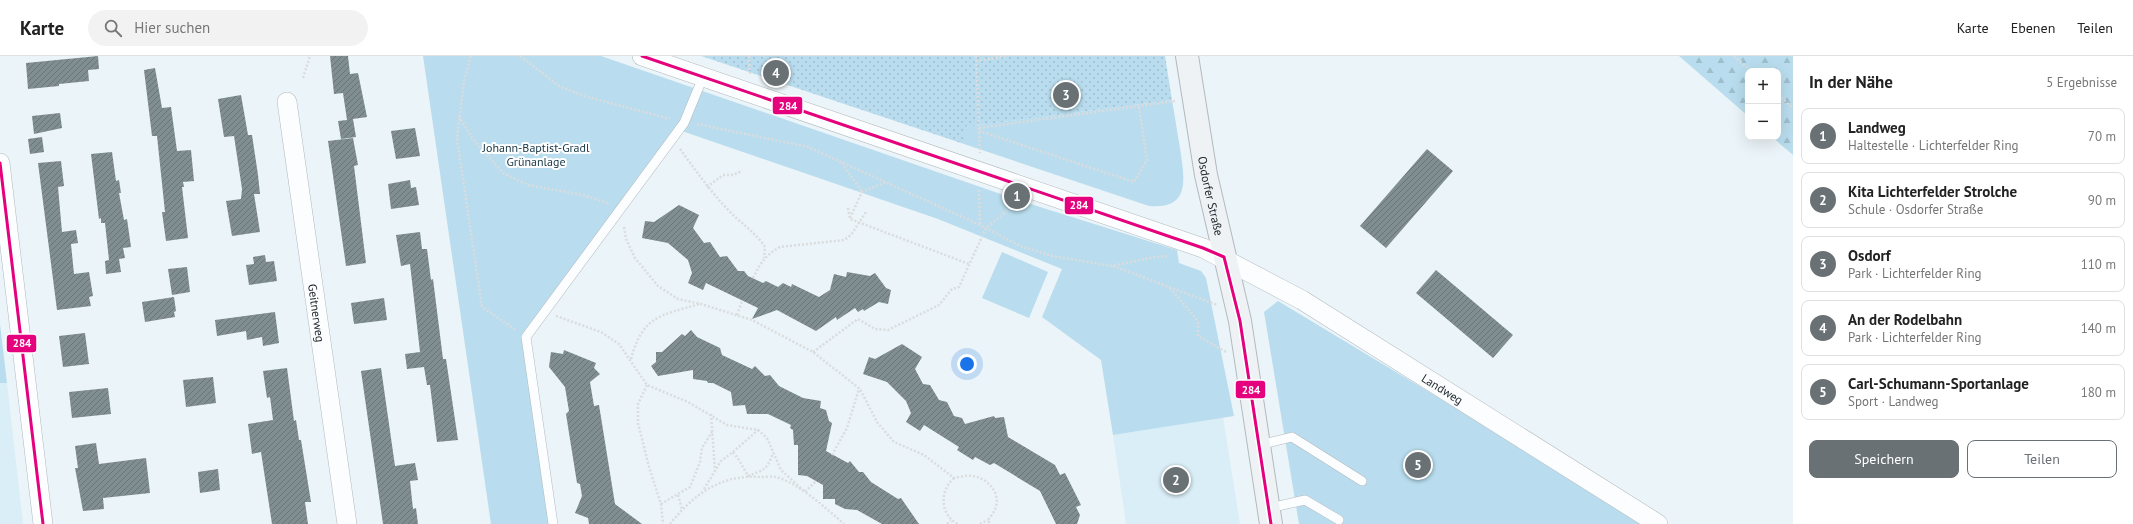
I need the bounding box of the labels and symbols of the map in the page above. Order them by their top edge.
pin: 4 [763,58,789,88]
pin: 3 [1053,80,1079,110]
line badge: 284 [772,96,803,115]
text: 284 [779,99,798,113]
park label: Johann-Baptist-Gradl Grünanlage [481,140,590,169]
street label: Osdorfer Straße [1196,155,1227,237]
pin: 1 [1004,181,1030,211]
line badge: 284 [1064,196,1094,215]
text: 284 [1070,198,1089,212]
street label: Geitnerweg [305,283,329,343]
line badge: 284 [6,334,37,353]
text: 284 [13,336,32,350]
your location [957,354,977,374]
street label: Landweg [1419,370,1466,407]
line badge: 284 [1235,380,1266,399]
text: 284 [1242,383,1261,397]
pin: 5 [1405,450,1431,480]
pin: 2 [1163,465,1189,495]

